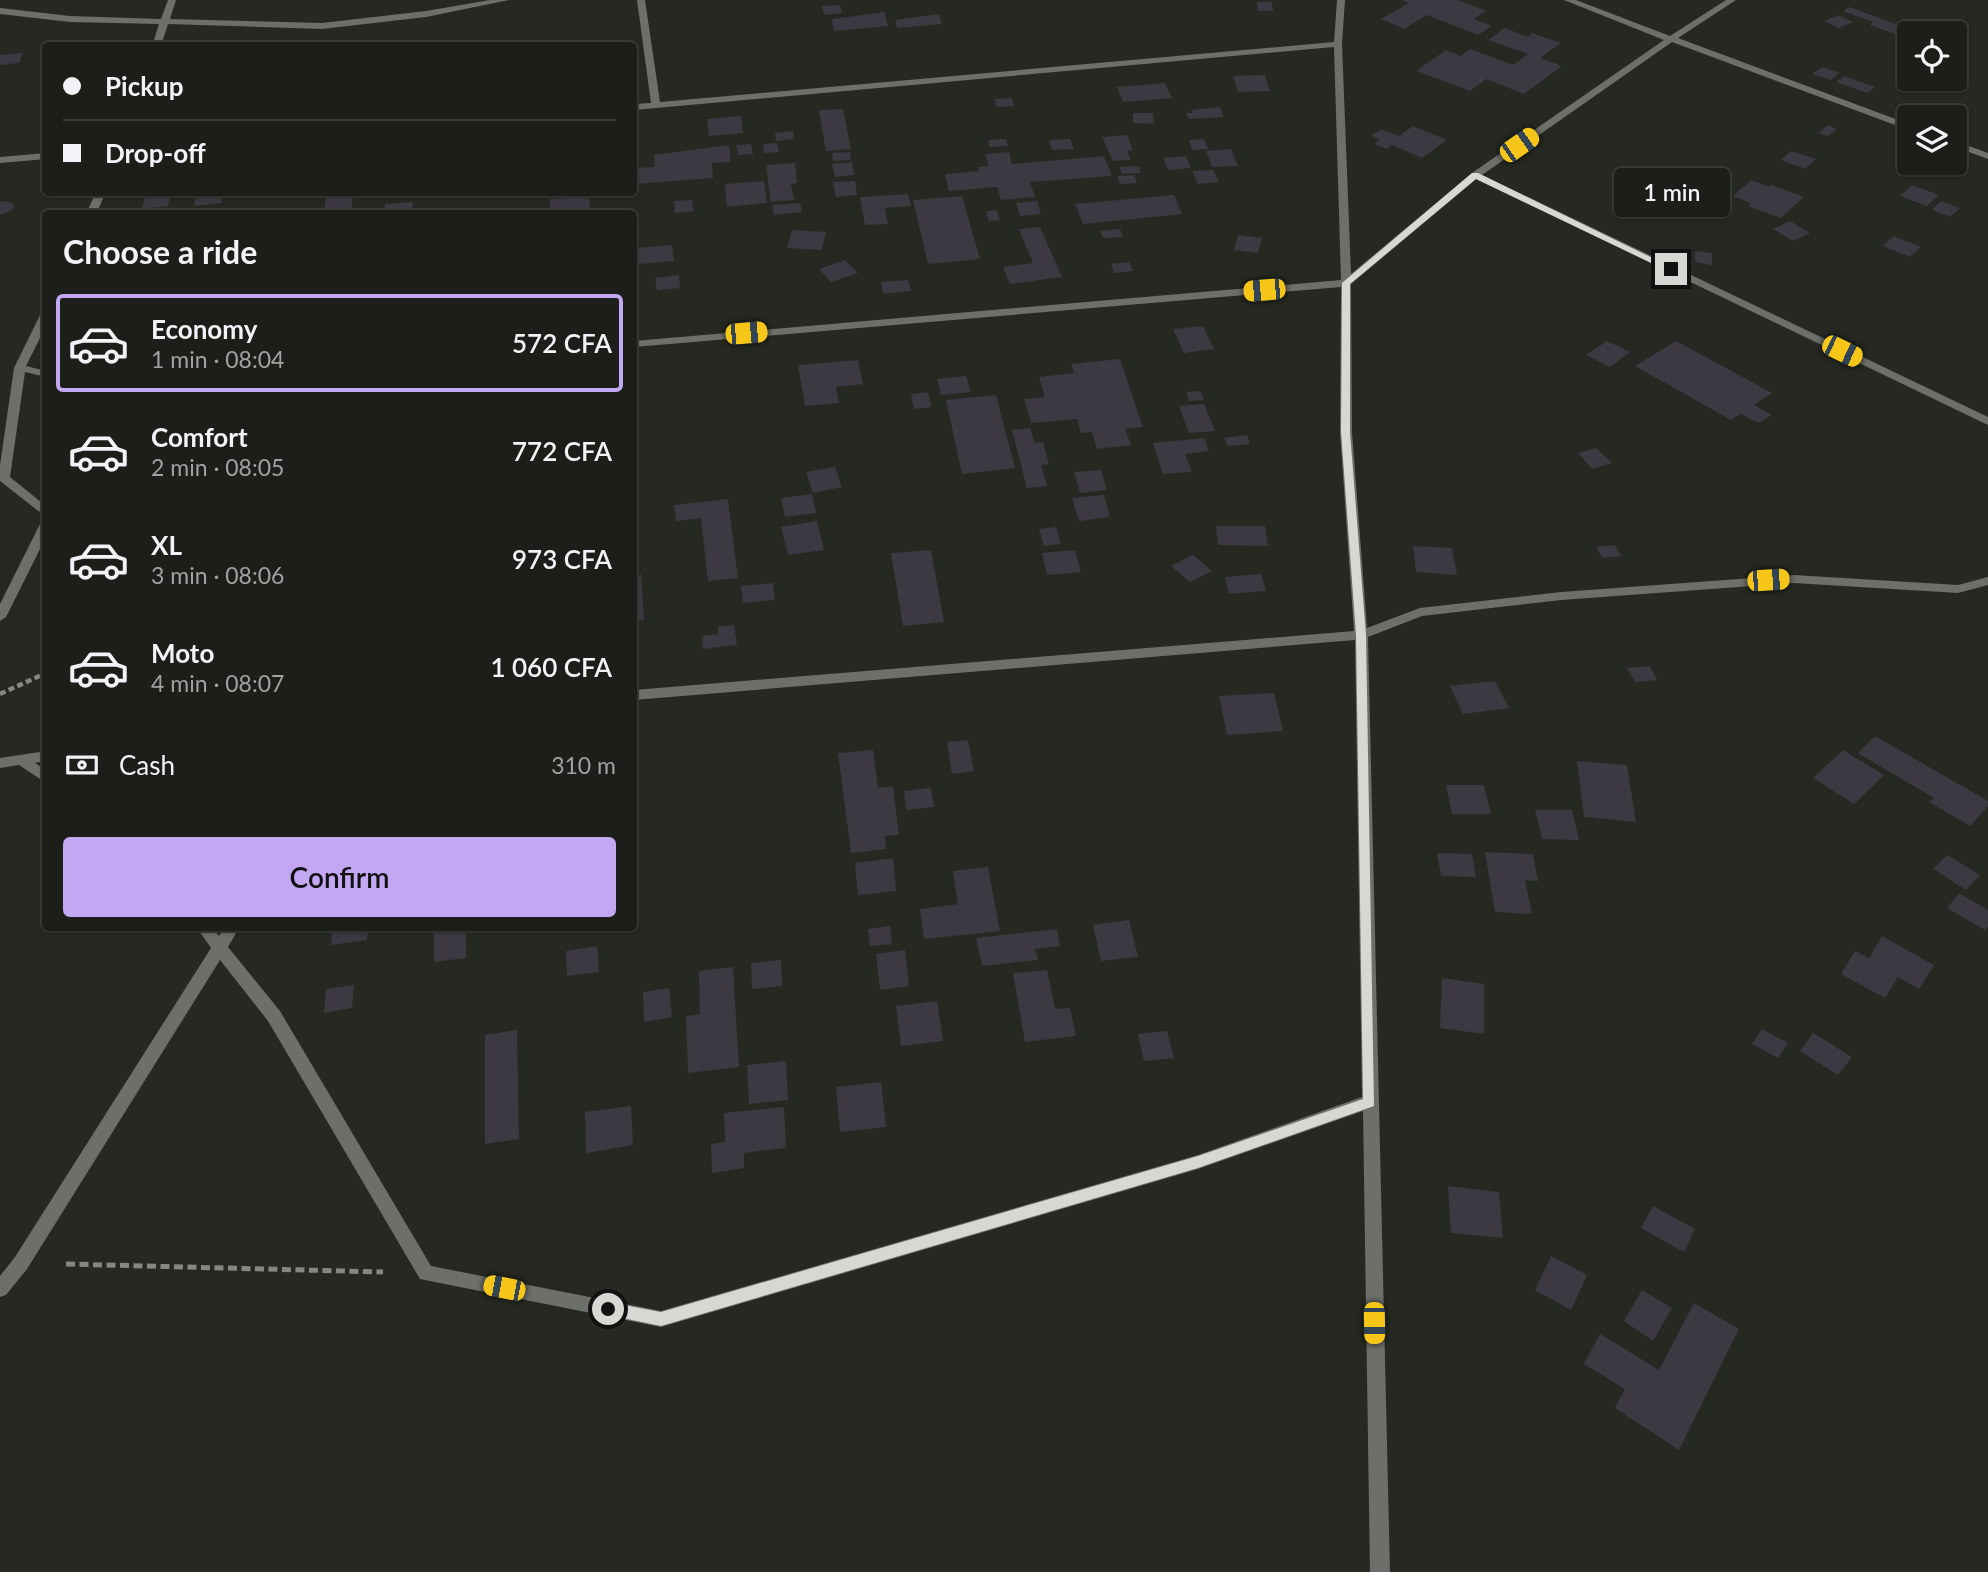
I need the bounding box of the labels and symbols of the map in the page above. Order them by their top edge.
car [1496,124,1543,166]
callout: 1 min [1613,168,1729,216]
route end [1655,253,1687,285]
car [1243,278,1286,302]
car [725,321,768,345]
car [1819,332,1866,370]
car [1747,568,1790,592]
car [482,1274,527,1302]
route start [592,1293,624,1325]
car [1364,1302,1385,1344]

